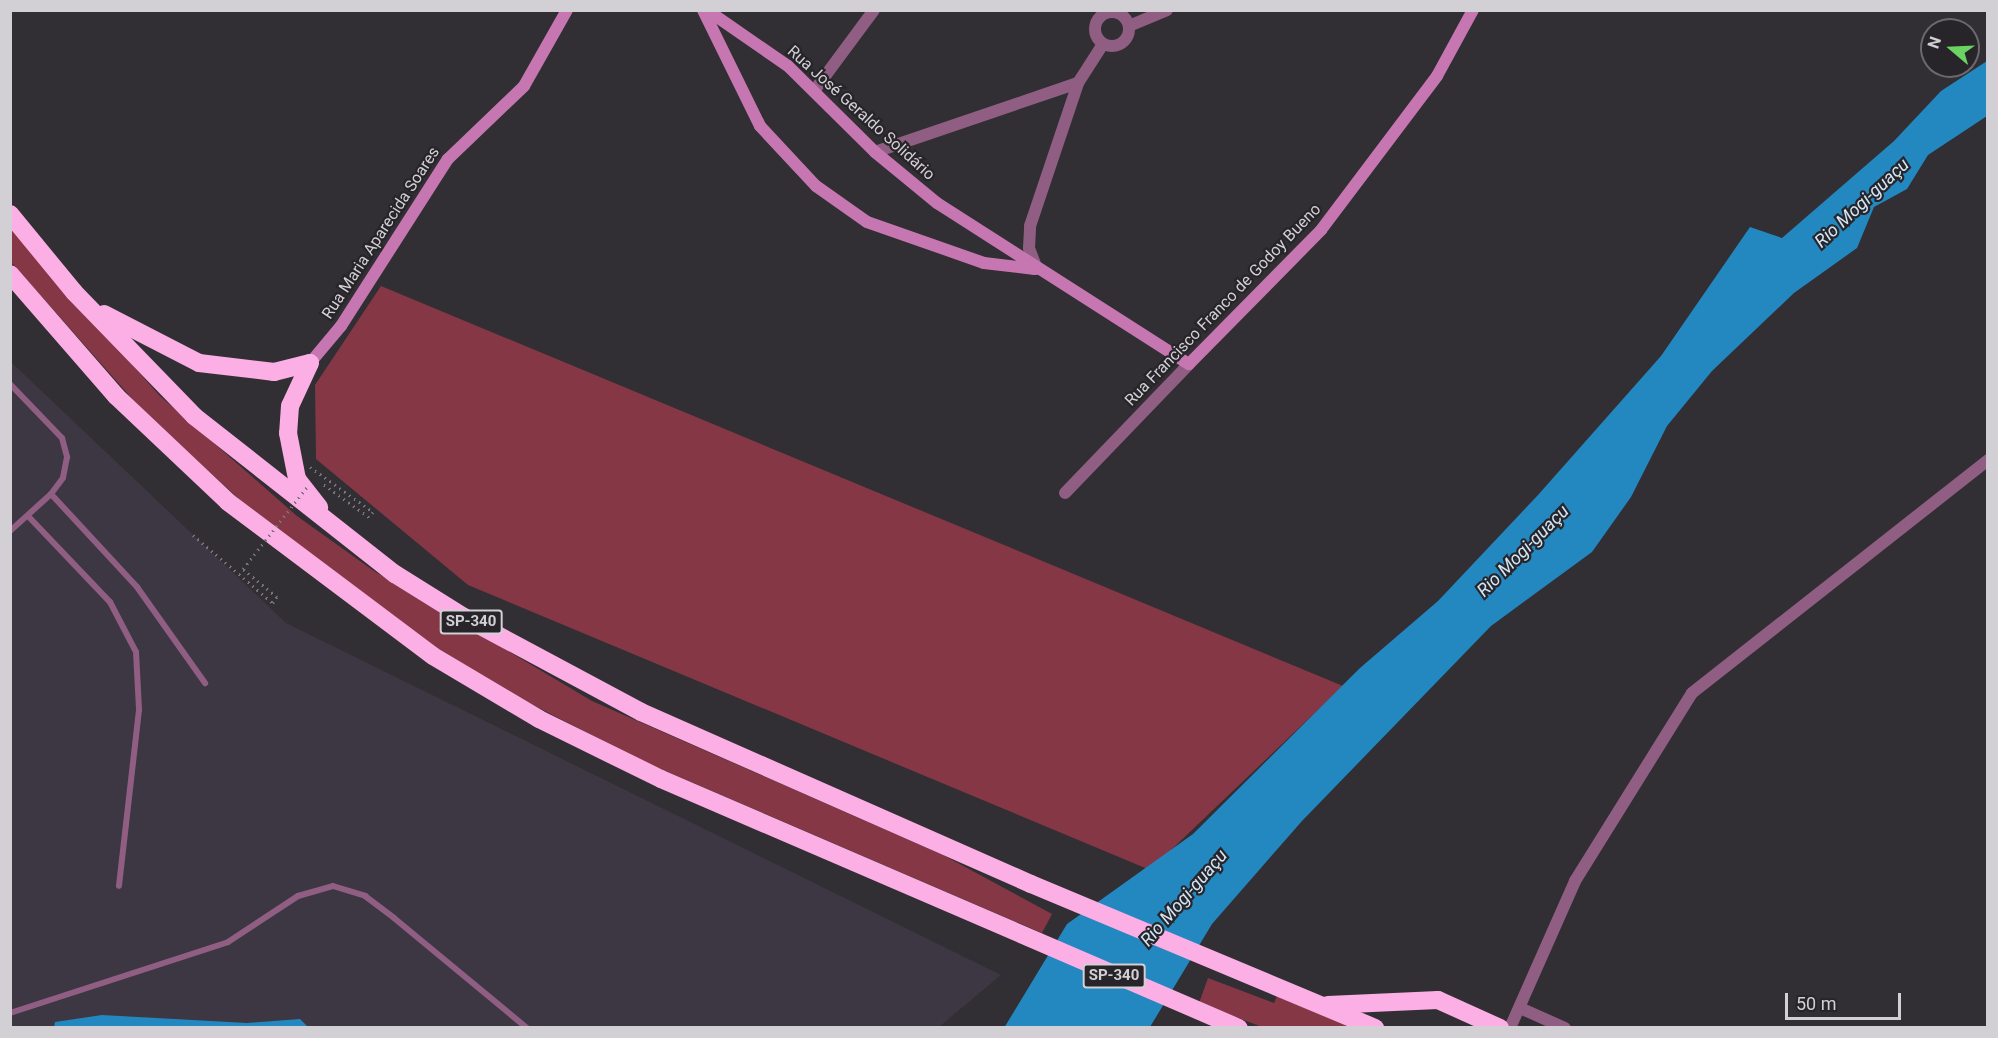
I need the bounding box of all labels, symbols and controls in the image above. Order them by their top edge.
north arrow [1920,18,1980,78]
text: N [1924,34,1945,51]
street label: Rua José Geraldo Solidário [783,42,939,184]
street label: Rua Maria Aparecida Soares [318,143,444,323]
water label: Rio Mogi-guaçu [1810,154,1914,252]
street label: Rua Francisco Franco de Godoy Bueno [1121,200,1325,410]
water label: Rio Mogi-guaçu [1473,501,1573,601]
road number: SP-340 [440,610,502,634]
water label: Rio Mogi-guaçu [1136,845,1232,951]
road number: SP-340 [1082,964,1146,988]
scale bar [1788,981,1904,1019]
text: 50 m [1796,993,1836,1014]

